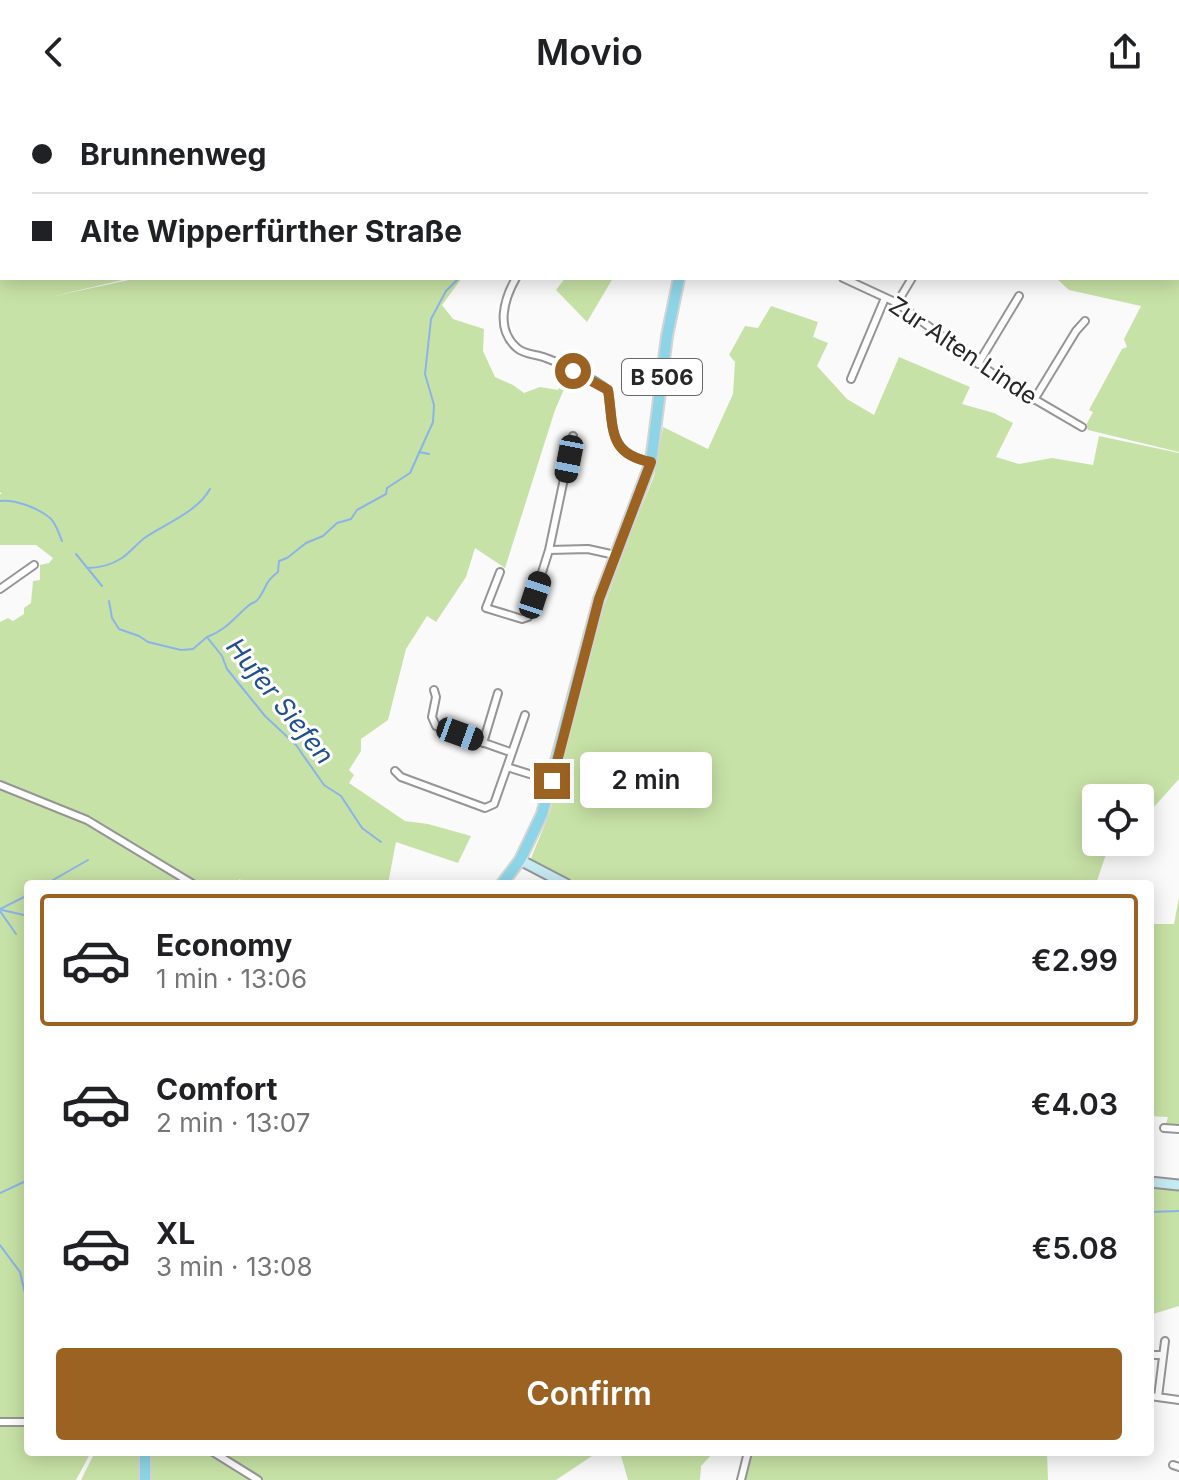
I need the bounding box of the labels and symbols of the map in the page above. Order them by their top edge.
street label: Zur Alten Linde [884,290,1043,411]
route start [555,353,591,389]
road number: B 506 [622,359,702,395]
car [553,433,585,485]
car [516,568,554,622]
water label: Hufer Siefen [220,631,341,770]
car [433,715,487,753]
callout: 2 min [580,753,712,809]
route end [534,763,570,799]

